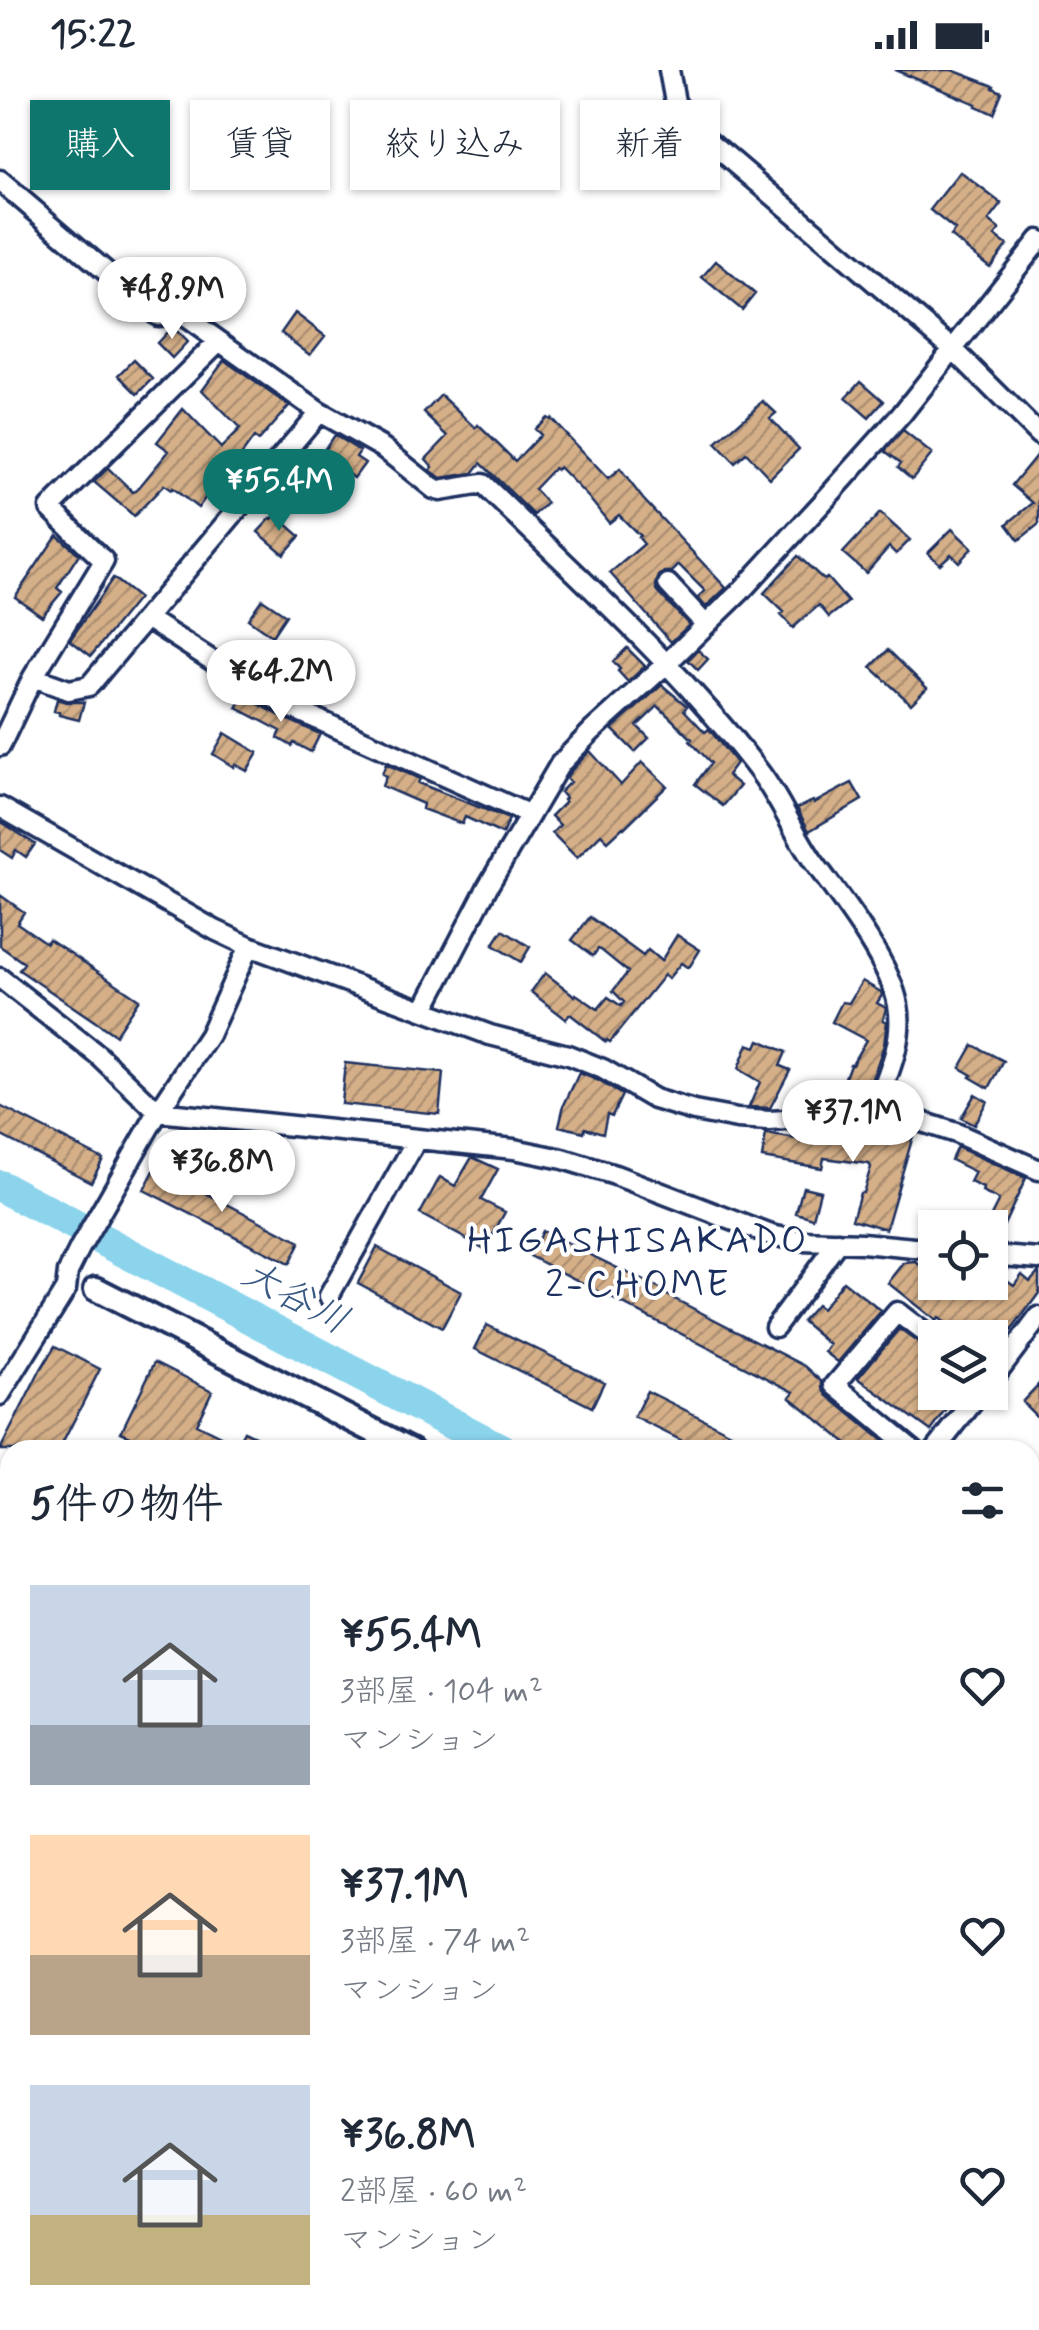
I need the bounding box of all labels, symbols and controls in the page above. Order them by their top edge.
text: 15:22 [50,11,136,60]
chip: 購入 [30,100,170,190]
chip: 賃貸 [190,100,330,190]
chip: 絞り込み [350,100,560,190]
chip: 新着 [580,100,720,190]
pin: ¥48.9M [91,257,253,342]
text: ¥48.9M [119,268,225,310]
pin: ¥55.4M [198,449,360,534]
text: ¥55.4M [225,460,333,502]
pin: ¥64.2M [200,640,362,725]
text: ¥64.2M [229,651,333,693]
pin: ¥37.1M [772,1080,934,1165]
text: ¥37.1M [804,1091,902,1133]
pin: ¥36.8M [141,1130,303,1215]
text: ¥36.8M [170,1141,274,1183]
map controls [918,1210,1008,1410]
button: locate [918,1210,1008,1300]
district label: HIGASHISAKADO 2-CHOME [467,1217,809,1310]
water label: 大谷川 [233,1250,357,1347]
button: layers [918,1320,1008,1410]
icon: filters [955,1473,1010,1528]
text: 5件の物件 [30,1478,223,1533]
text: ¥55.4M [340,1609,482,1664]
icon: home [110,1625,230,1745]
icon: heart [955,1658,1010,1713]
text: 3部屋 · 104 m² [340,1671,543,1713]
text: マンション [340,1720,499,1762]
text: ¥37.1M [340,1859,469,1914]
icon: home [110,1875,230,1995]
icon: heart [955,1908,1010,1963]
text: 3部屋 · 74 m² [340,1921,530,1963]
text: マンション [340,1970,499,2012]
text: ¥36.8M [340,2109,476,2164]
icon: home [110,2125,230,2245]
icon: heart [955,2158,1010,2213]
text: 2部屋 · 60 m² [340,2171,527,2213]
text: マンション [340,2220,499,2262]

